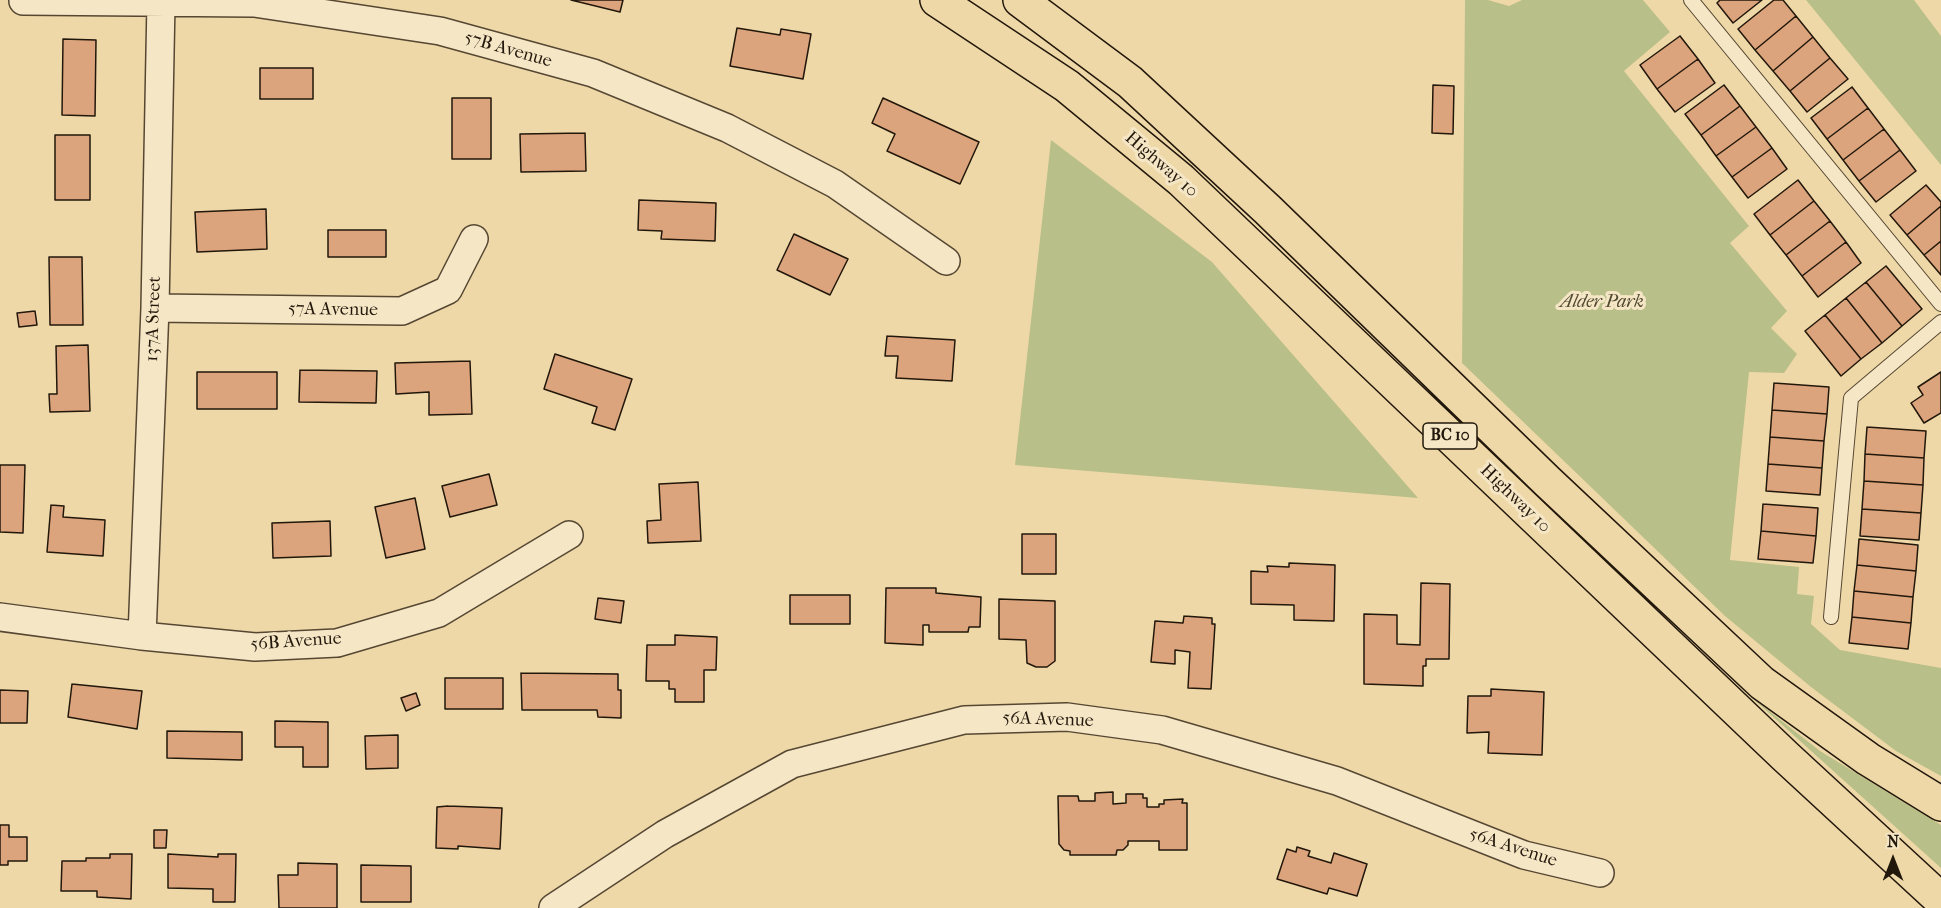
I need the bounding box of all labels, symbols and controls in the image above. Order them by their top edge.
street label: 57B Avenue [462,27,554,73]
street label: Highway 10 [1120,127,1202,203]
street label: 137A Street [142,276,166,362]
park label: Alder Park [1560,292,1644,314]
street label: 57A Avenue [288,298,378,322]
road number: BC 10 [1423,423,1477,449]
street label: Highway 10 [1475,460,1555,538]
street label: 56B Avenue [250,628,342,656]
street label: 56A Avenue [1002,708,1094,732]
street label: 56A Avenue [1466,824,1560,872]
north arrow [1863,830,1923,890]
text: N [1887,832,1899,851]

